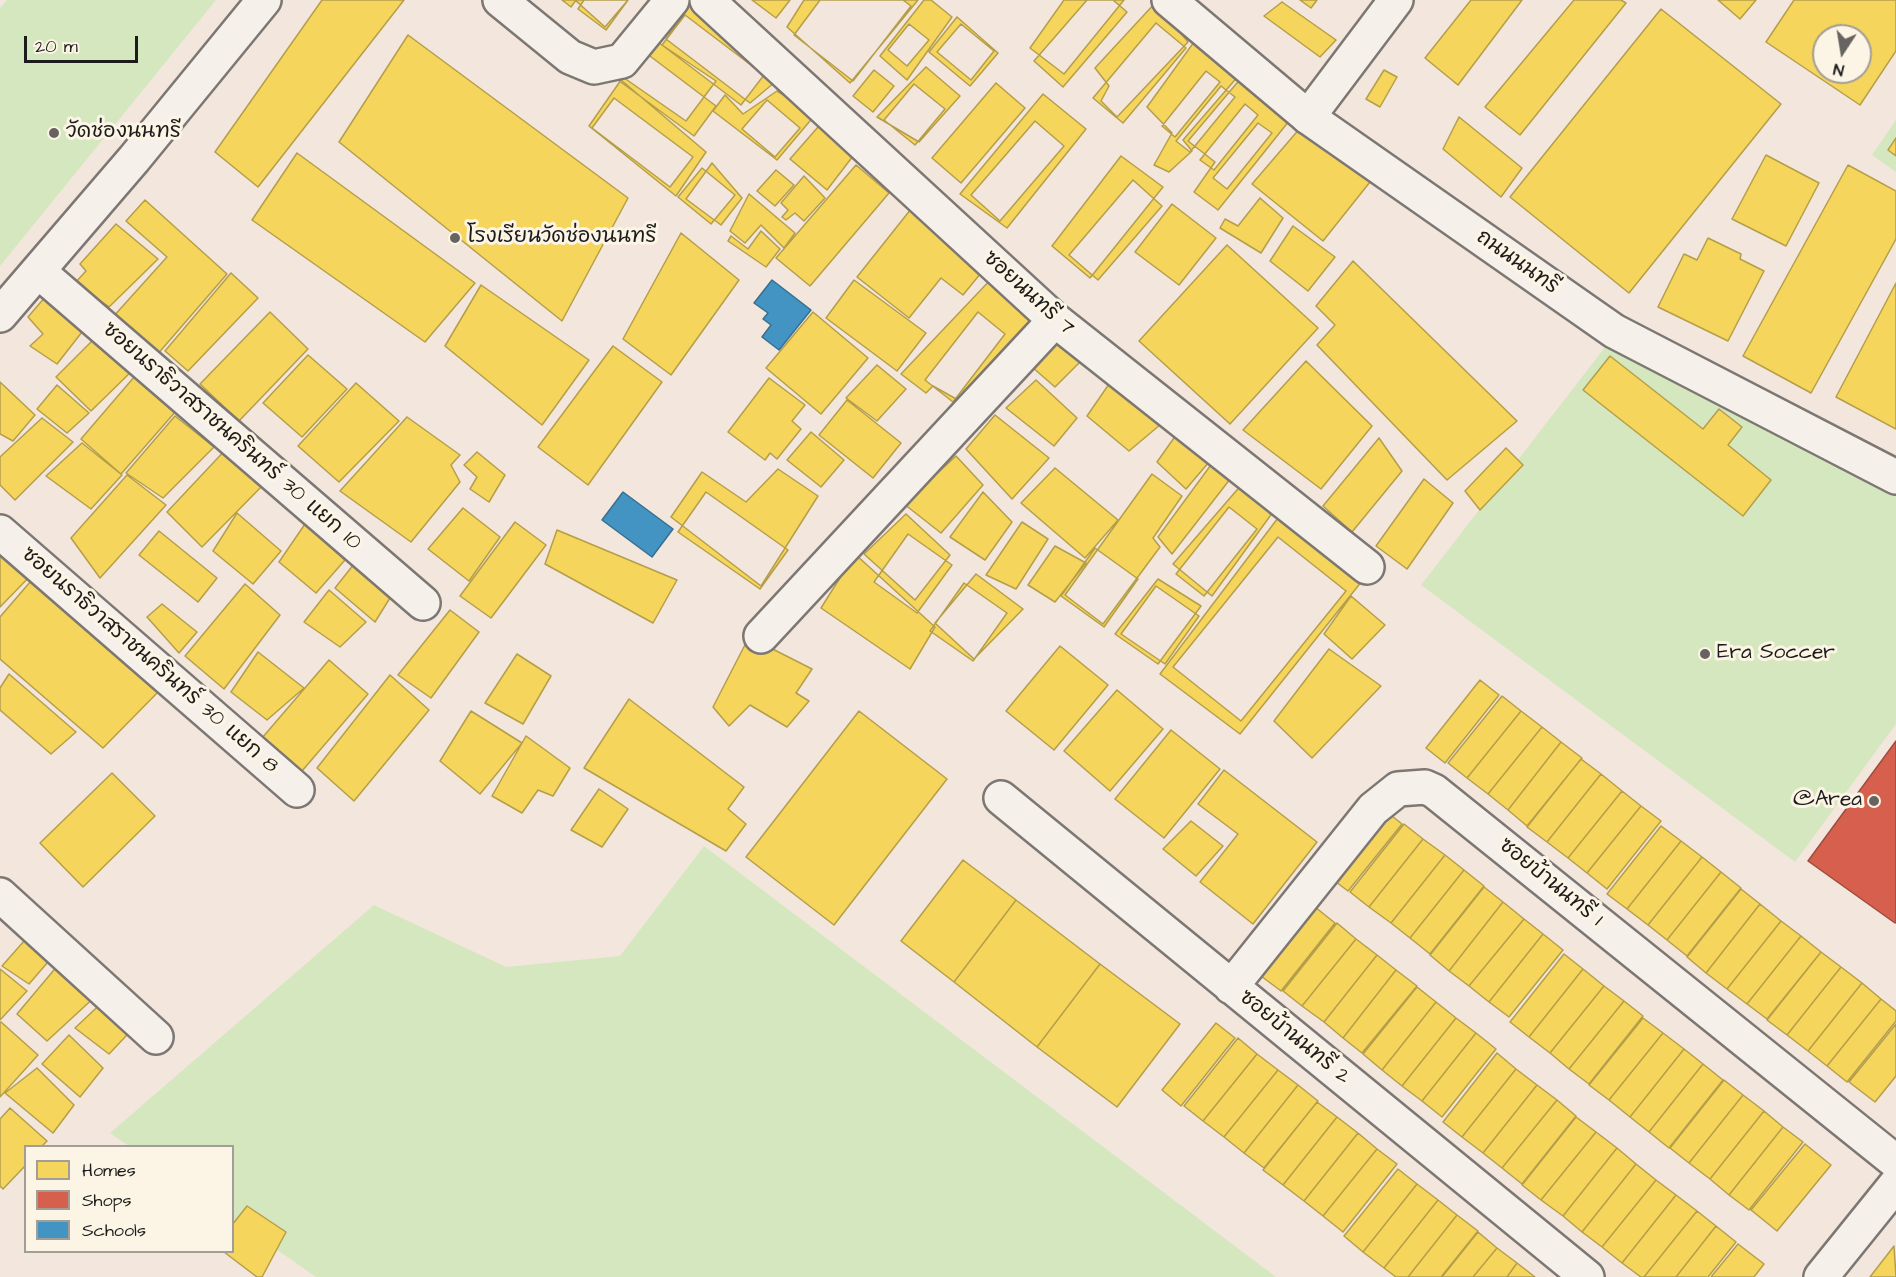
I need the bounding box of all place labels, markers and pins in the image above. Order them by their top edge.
place label: วัดช่องนนทรี [66,120,181,146]
marker: วัดช่องนนทรี [47,126,61,140]
place label: โรงเรียนวัดช่องนนทรี [467,225,656,251]
marker: โรงเรียนวัดช่องนนทรี [448,231,462,245]
place label: Era Soccer [1717,641,1835,667]
marker: Era Soccer [1698,647,1712,661]
place label: @Area [1793,788,1862,814]
marker: @Area [1867,794,1881,808]

